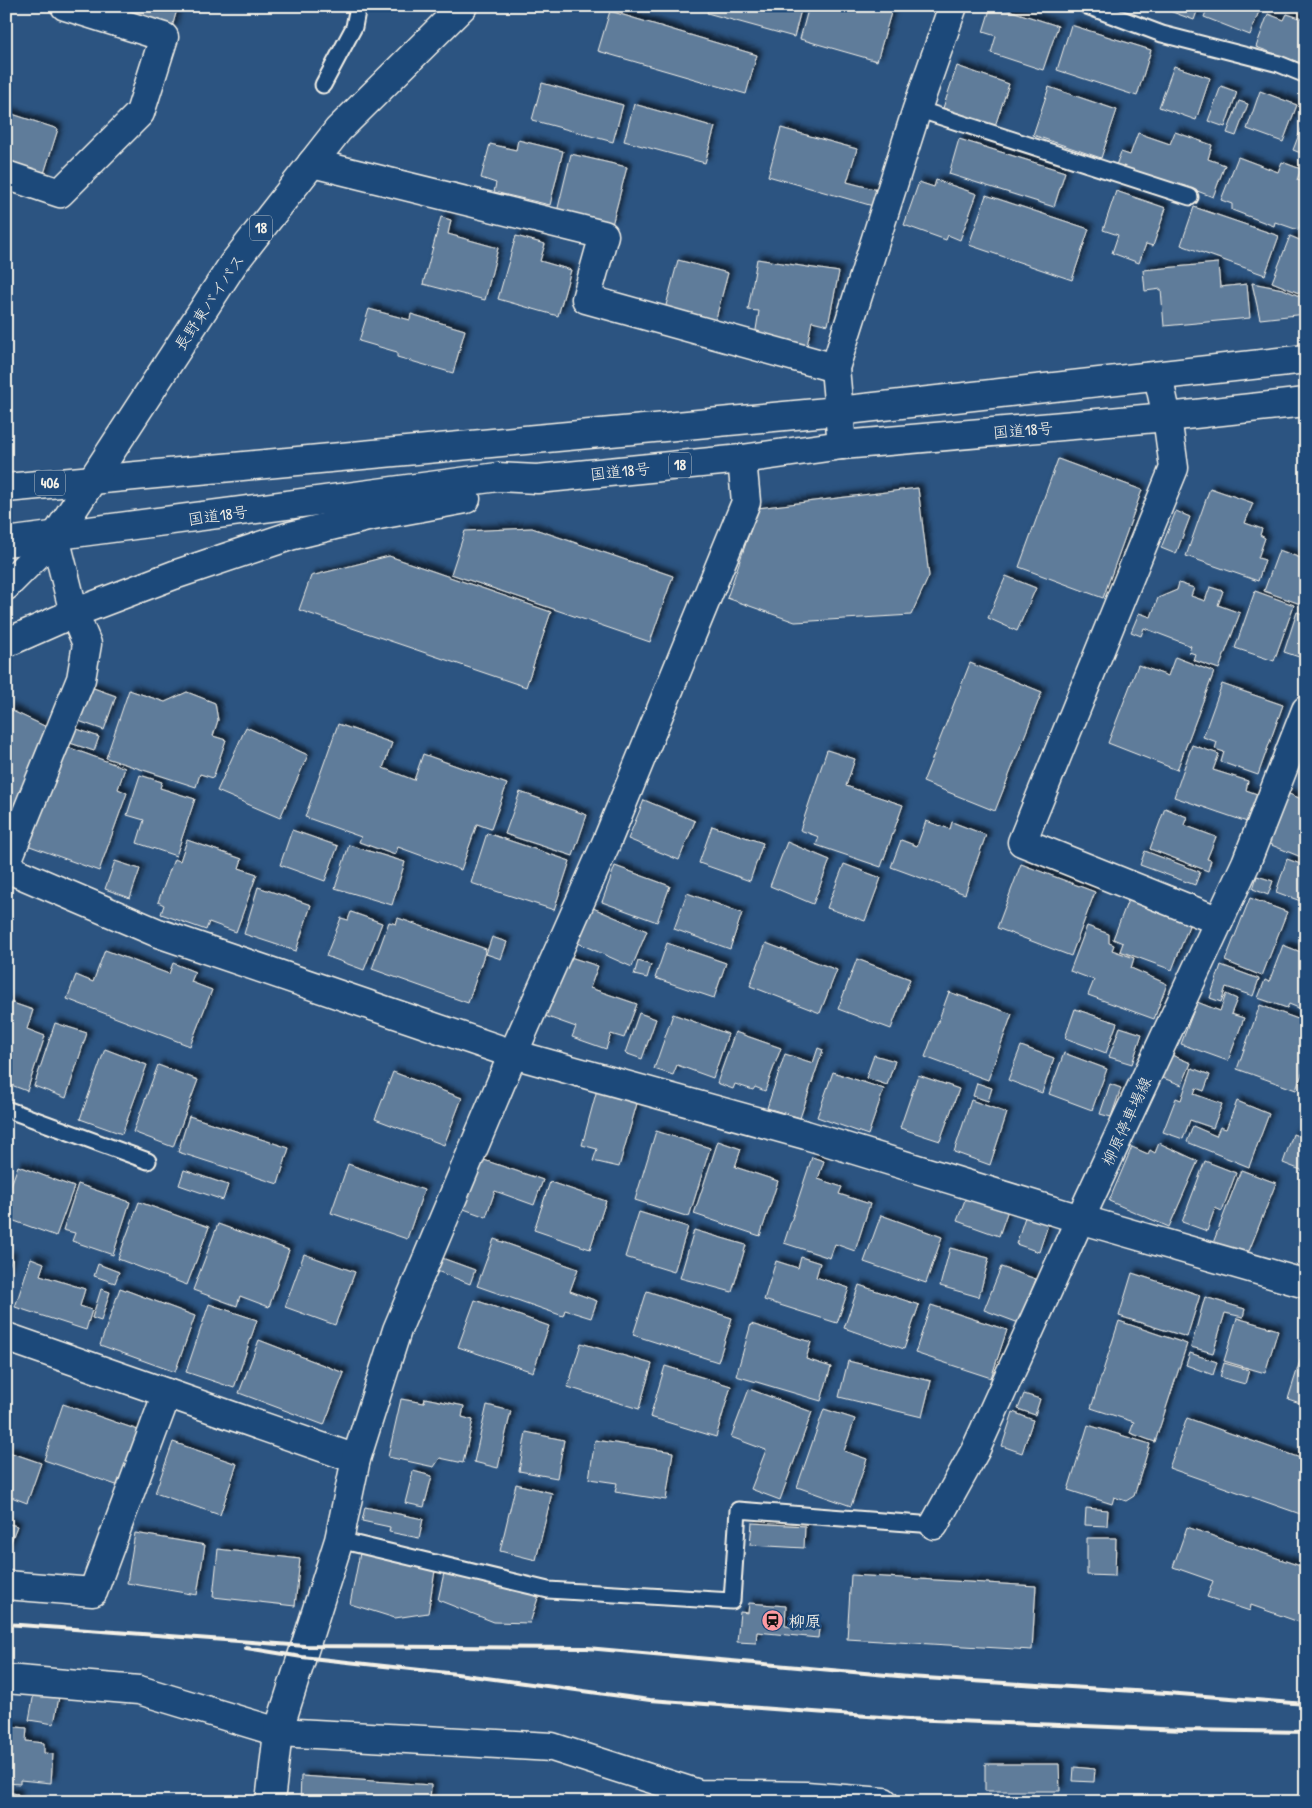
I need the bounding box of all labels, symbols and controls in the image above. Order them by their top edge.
road number: 18 [250,216,272,240]
street label: 長野東バイパス [169,250,249,354]
street label: 国道18号 [992,416,1054,444]
road number: 18 [669,452,691,478]
street label: 国道18号 [589,457,651,485]
road number: 406 [35,470,65,496]
street label: 国道18号 [186,500,250,530]
street label: 柳原停車場線 [1096,1073,1156,1169]
station icon: 柳原 [761,1609,785,1633]
place label: 柳原 [789,1610,821,1632]

